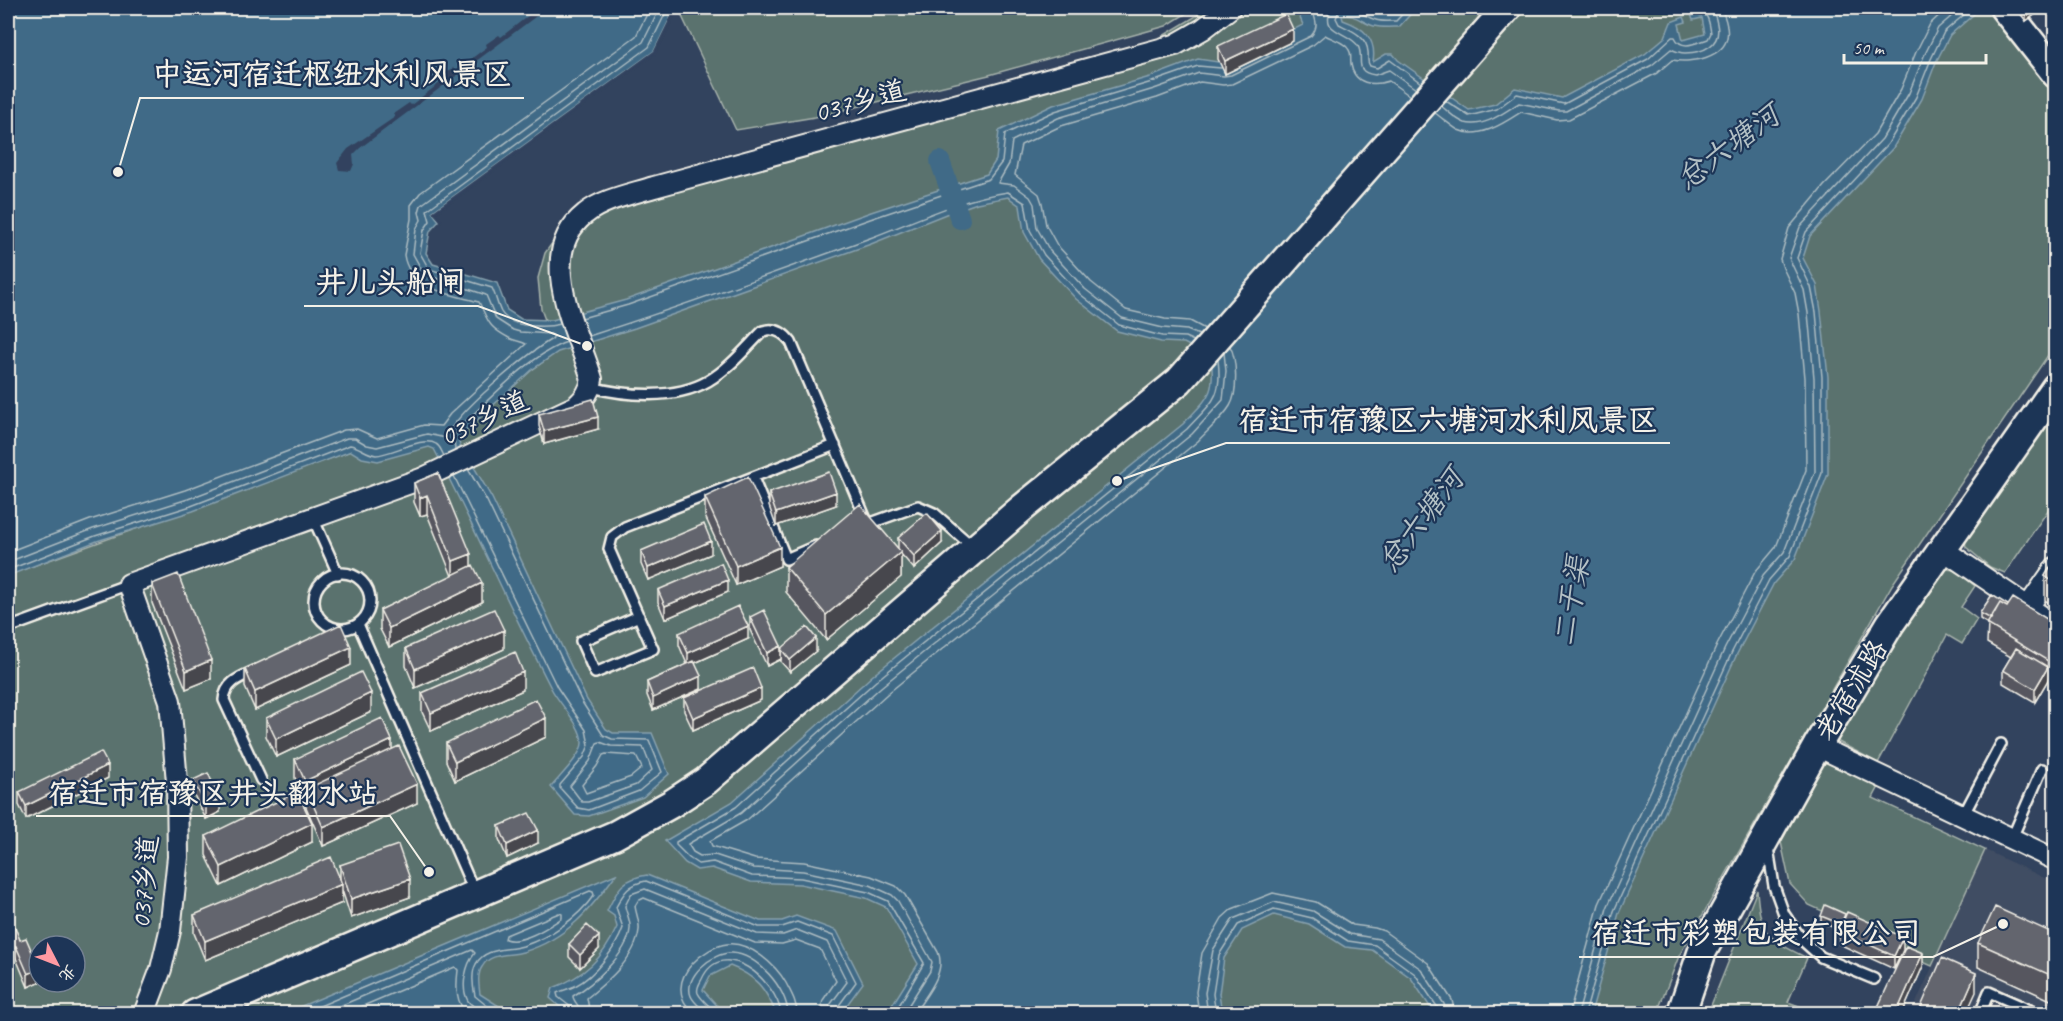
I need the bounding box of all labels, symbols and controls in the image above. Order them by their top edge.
scale bar [1844,27,1986,65]
text: 50 m [1853,37,1886,59]
callout: 中运河宿迁枢纽水利风景区 [140,50,524,98]
text: 中运河宿迁枢纽水利风景区 [152,55,512,93]
street label: 037乡道 [810,72,910,130]
water label: 总六塘河 [1669,93,1791,198]
callout: 井儿头船闸 [304,258,478,306]
text: 井儿头船闸 [316,263,466,301]
street label: 037乡道 [434,382,534,454]
callout: 宿迁市宿豫区六塘河水利风景区 [1226,395,1670,443]
text: 宿迁市宿豫区六塘河水利风景区 [1238,401,1658,439]
water label: 总六塘河 [1370,457,1475,579]
water label: 二干渠 [1544,550,1598,649]
street label: 老宿沭路 [1807,633,1895,747]
callout: 宿迁市宿豫区井头翻水站 [36,768,390,816]
text: 宿迁市宿豫区井头翻水站 [48,774,378,812]
street label: 037乡道 [122,834,166,930]
callout: 宿迁市彩塑包装有限公司 [1579,909,1933,957]
text: 宿迁市彩塑包装有限公司 [1591,914,1921,952]
north arrow [27,934,87,994]
text: 北 [55,961,80,986]

